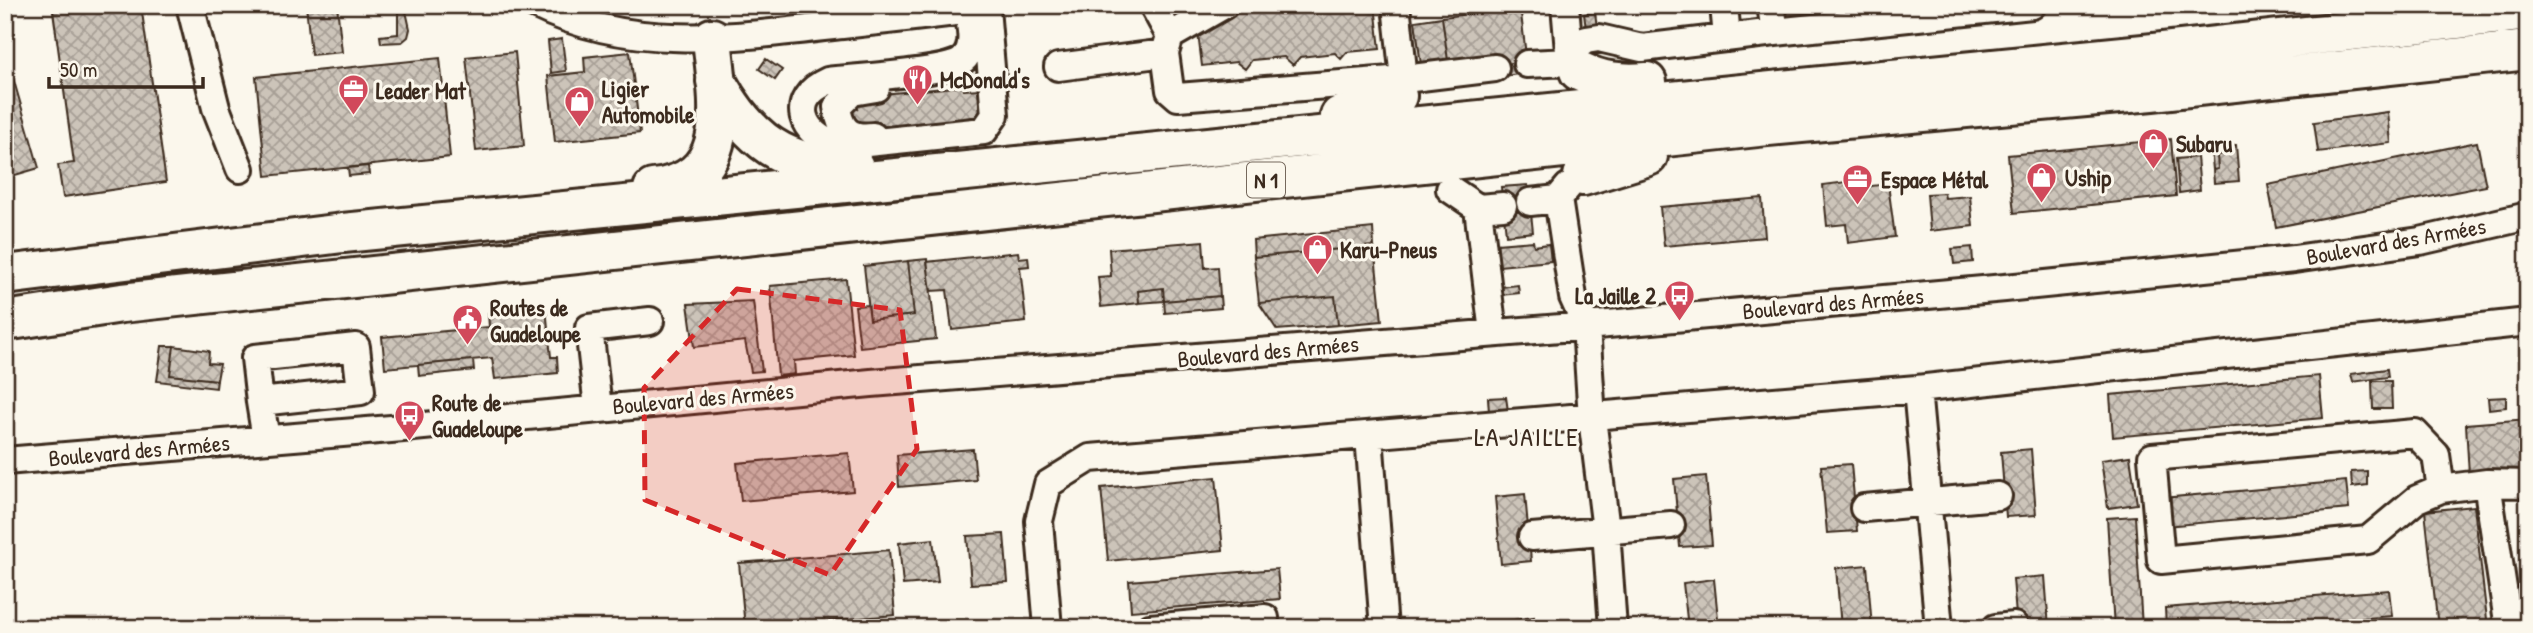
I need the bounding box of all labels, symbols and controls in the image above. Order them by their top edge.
scale bar [49,46,203,90]
text: 50 m [60,55,97,84]
restaurant icon: McDonald's [900,62,934,106]
place label: McDonald's [940,64,1030,95]
office icon: Leader Mat [336,73,370,117]
place label: Ligier Automobile [602,73,695,130]
place label: Leader Mat [376,75,467,106]
shop icon: Ligier Automobile [562,84,596,128]
shop icon: Subaru [2136,126,2170,170]
place label: Subaru [2176,128,2233,159]
shop icon: Uship [2025,160,2059,204]
road number: N 1 [1247,162,1285,198]
office icon: Espace Métal [1841,162,1875,206]
place label: Uship [2065,162,2111,194]
place label: Espace Métal [1881,164,1989,196]
street label: Boulevard des Armées [2304,210,2488,272]
shop icon: Karu-Pneus [1300,232,1334,276]
place label: Karu-Pneus [1340,234,1437,265]
bus stop icon: La Jaille 2 [1662,278,1696,322]
place label: La Jaille 2 [1575,280,1656,311]
street label: Boulevard des Armées [1741,280,1925,326]
place label: Routes de Guadeloupe [490,292,582,350]
public building icon: Routes de Guadeloupe [450,303,484,347]
street label: Boulevard des Armées [1176,328,1360,374]
street label: Boulevard des Armées [611,375,795,421]
place label: Route de Guadeloupe [432,387,524,445]
bus stop icon: Route de Guadeloupe [392,398,426,442]
district label: LA JAILLE [1474,419,1580,454]
street label: Boulevard des Armées [47,427,231,473]

